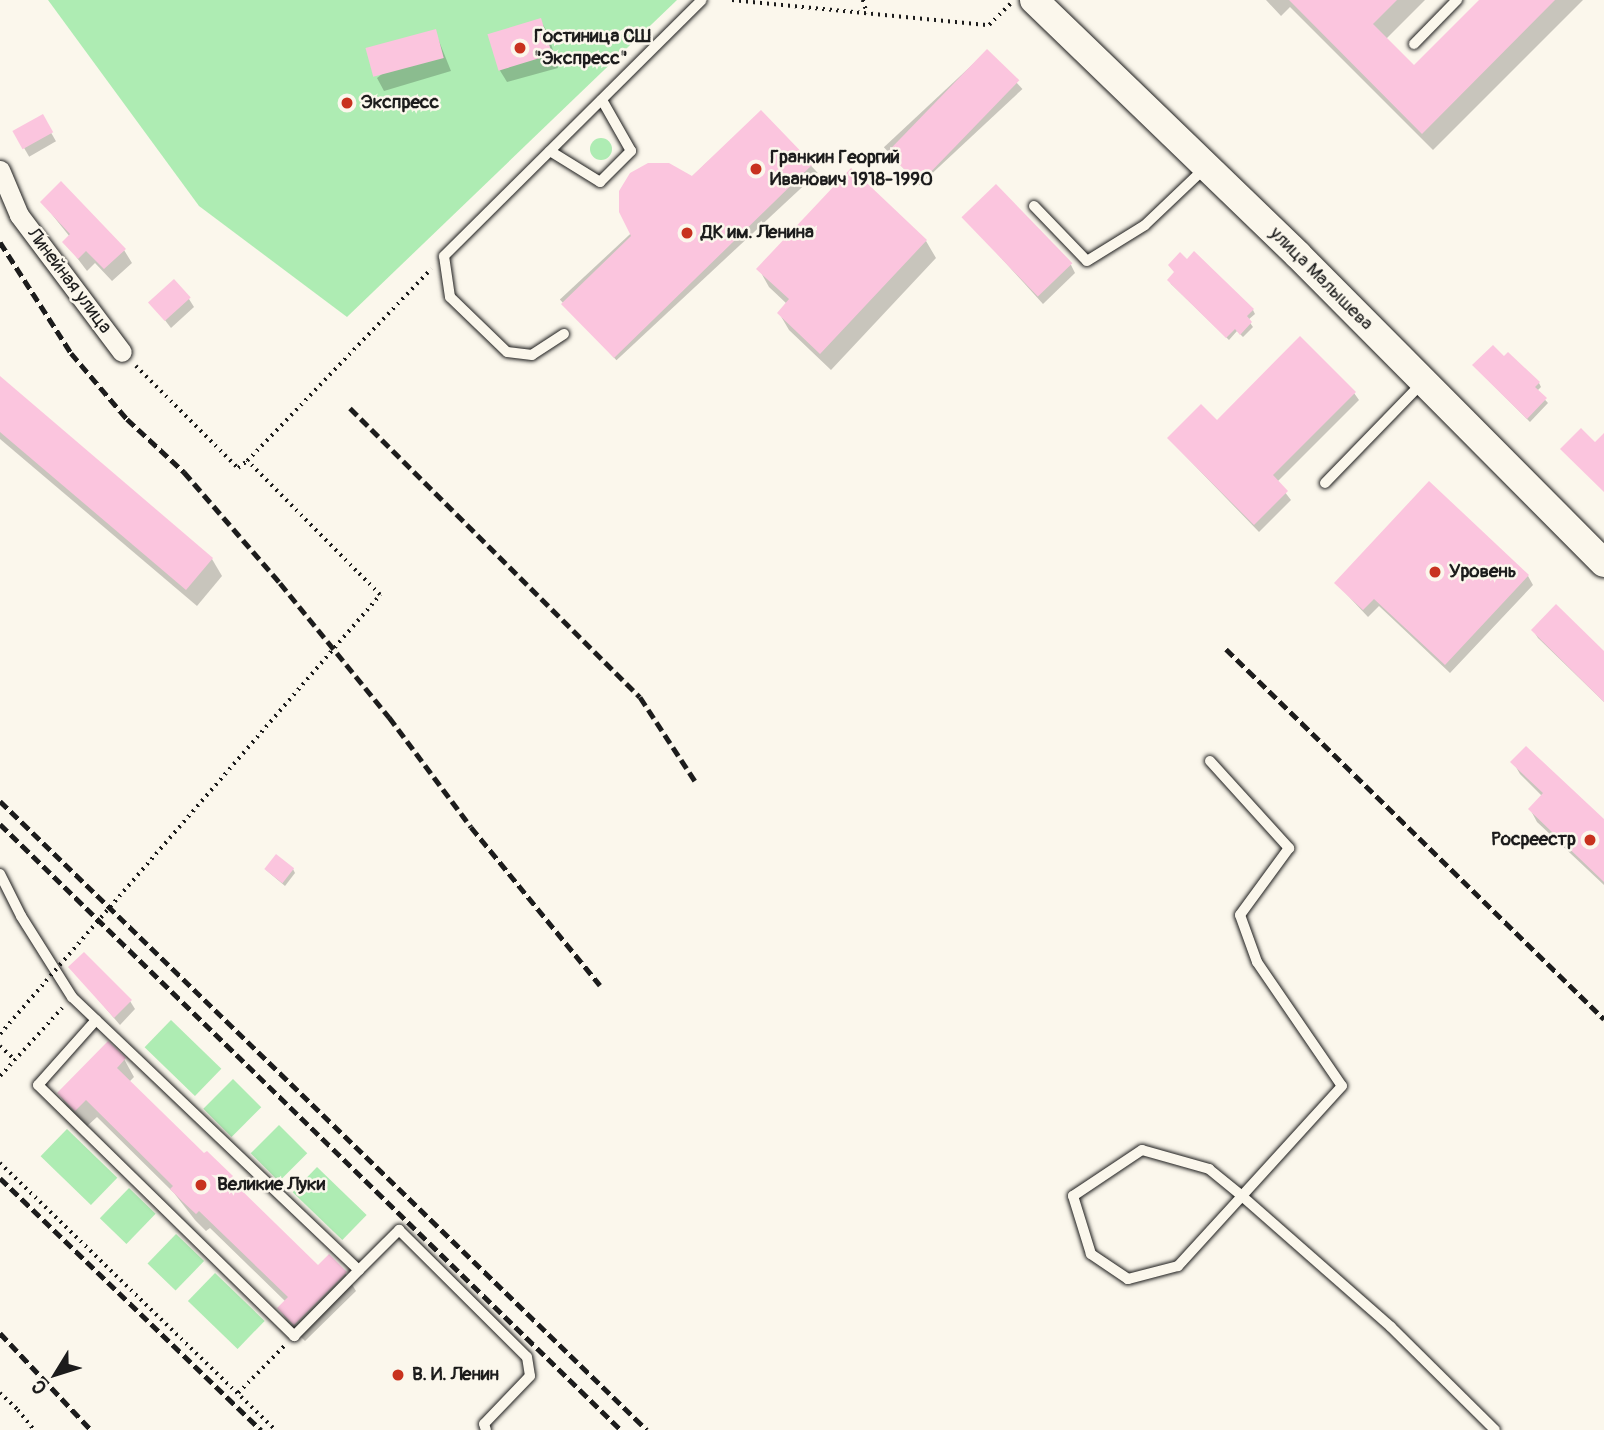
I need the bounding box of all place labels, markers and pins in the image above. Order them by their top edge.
place label: Гостиница СШ "Экспресс" [534,26,651,70]
marker: Гостиница СШ "Экспресс" [512,40,528,56]
place label: Экспресс [361,92,439,114]
marker: Экспресс [339,95,355,111]
place label: Гранкин Георгий Иванович 1918-1990 [770,147,933,191]
marker: Гранкин Георгий Иванович 1918-1990 [748,161,764,177]
place label: ДК им. Ленина [701,222,814,244]
marker: ДК им. Ленина [679,225,695,241]
place label: Уровень [1449,561,1517,583]
marker: Уровень [1427,564,1443,580]
place label: Росреестр [1491,829,1576,851]
marker: Росреестр [1582,832,1598,848]
place label: Великие Луки [217,1174,325,1196]
marker: Великие Луки [191,1175,211,1195]
place label: В. И. Ленин [412,1364,499,1386]
marker: В. И. Ленин [390,1367,406,1383]

